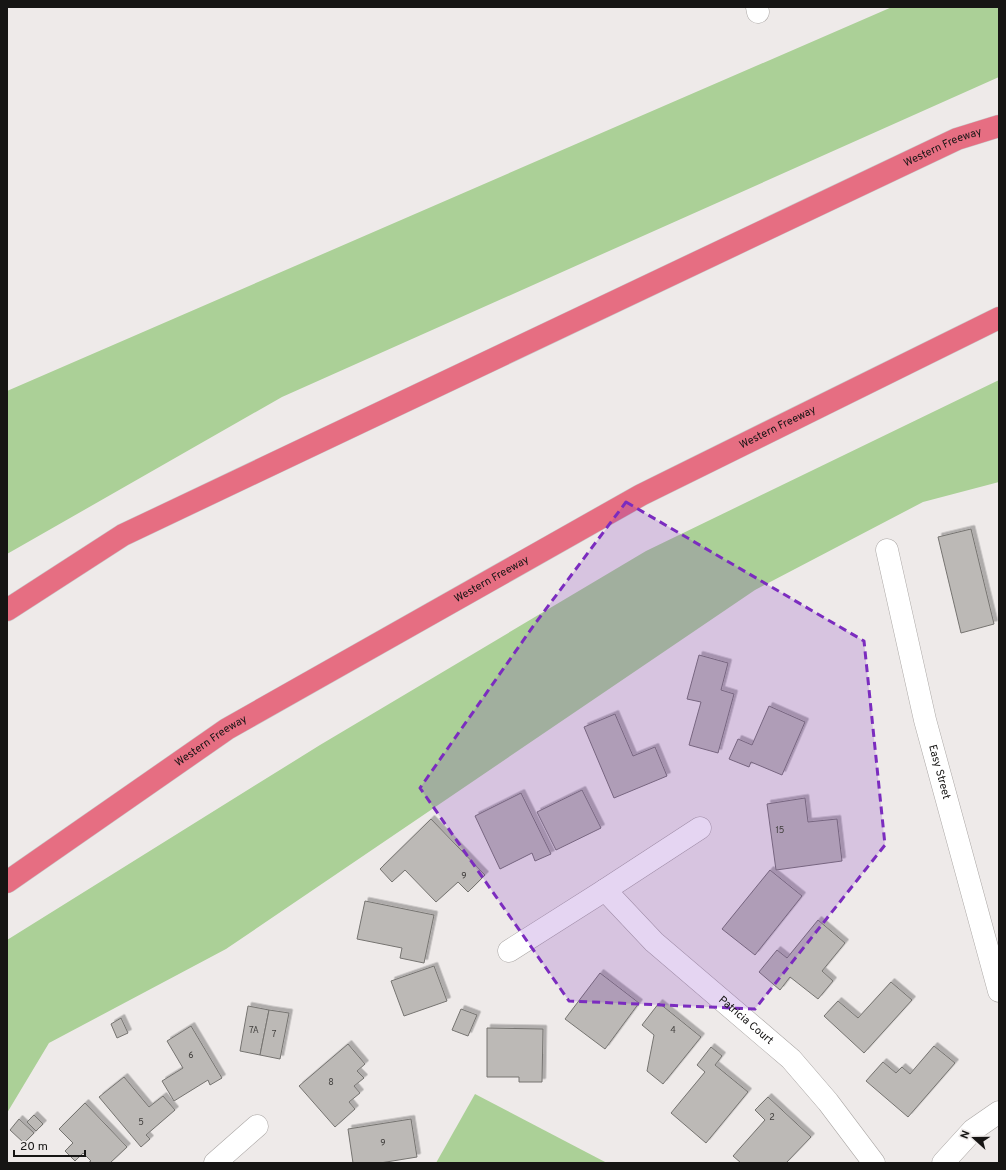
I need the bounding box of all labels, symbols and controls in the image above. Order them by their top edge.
street label: Western Freeway [901,125,984,170]
street label: Western Freeway [737,403,818,452]
street label: Western Freeway [452,553,532,606]
street label: Western Freeway [172,712,250,770]
street label: Easy Street [925,743,953,801]
house number: 15 [776,825,784,836]
house number: 9 [461,871,467,882]
street label: Patricia Court [715,993,776,1048]
house number: 7A [249,1025,259,1036]
house number: 4 [670,1025,676,1036]
house number: 7 [272,1029,277,1040]
house number: 6 [188,1050,194,1061]
house number: 8 [328,1077,334,1088]
house number: 2 [769,1112,775,1123]
house number: 5 [138,1117,144,1128]
north arrow [954,1118,994,1158]
text: N [958,1129,974,1141]
scale bar [14,1132,85,1158]
house number: 9 [380,1138,386,1149]
text: 20 m [20,1139,48,1155]

